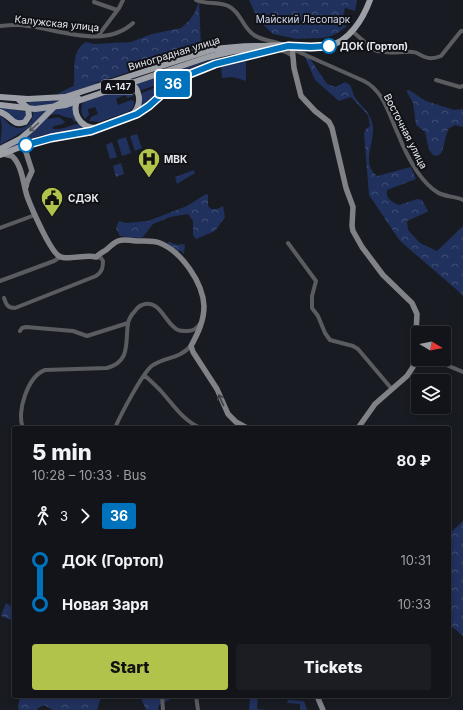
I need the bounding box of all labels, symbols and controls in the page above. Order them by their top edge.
street label: Калужская улица [14,13,100,33]
park label: Майский Лесопарк [256,13,351,25]
street label: Виноградная улица [127,33,221,73]
marker: ДОК (Гортоп) [321,38,337,54]
place label: ДОК (Гортоп) [340,40,408,52]
line badge: 36 [155,71,191,97]
text: 36 [164,75,182,92]
road number: А-147 [101,80,135,94]
street label: Восточная улица [382,91,430,171]
one-way arrow [29,122,39,131]
unlabelled marker [18,137,34,153]
hospital icon: МВК [136,146,162,179]
place label: МВК [164,153,187,165]
public building icon: СДЭК [39,185,65,218]
place label: СДЭК [68,192,99,204]
north arrow [411,326,451,366]
map controls [411,326,451,414]
button: layers [411,374,451,414]
one-way arrow [217,394,224,406]
text: 5 min [32,439,92,465]
text: 80 ₽ [396,451,431,470]
text: 10:28 – 10:33 · Bus [32,467,146,483]
icon: walk [32,505,54,527]
icon: forward [74,505,96,527]
text: 36 [110,507,128,524]
text: 3 [60,508,68,524]
text: ДОК (Гортоп) [62,551,164,570]
text: 10:31 [400,552,431,568]
text: Новая Заря [62,595,149,614]
text: 10:33 [398,596,431,612]
button: Start [32,644,228,690]
button: Tickets [236,644,431,690]

